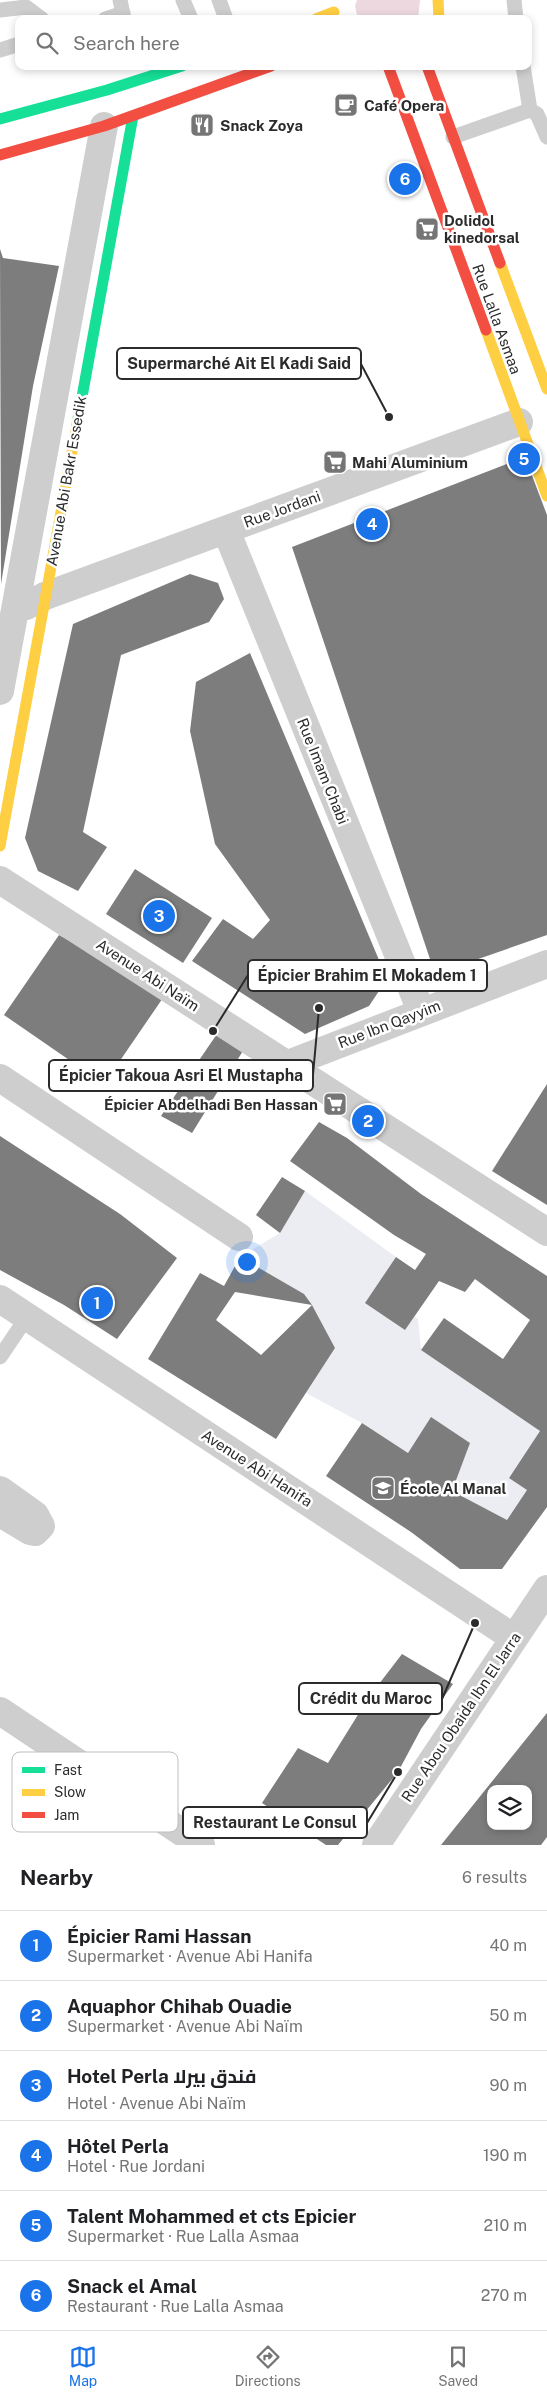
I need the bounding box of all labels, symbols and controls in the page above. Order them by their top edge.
search box [15,15,532,70]
icon: search [33,29,61,57]
text: Search here [73,32,180,54]
cafe icon: Café Opera [333,92,359,118]
place label: Café Opera [364,97,444,114]
restaurant icon: Snack Zoya [189,112,215,138]
place label: Snack Zoya [220,117,303,134]
pin: 6 [389,160,421,198]
place label: Dolidol kinedorsal [444,212,520,246]
supermarket icon: Dolidol kinedorsal [414,216,440,242]
street label: Rue Lalla Asmaa [469,262,525,376]
callout: Supermarché Ait El Kadi Said [117,348,361,379]
text: Supermarché Ait El Kadi Said [127,354,351,373]
street label: Avenue Abi Bakr Essedik [43,395,89,567]
pin: 5 [508,440,540,478]
supermarket icon: Mahi Aluminium [322,449,348,475]
place label: Mahi Aluminium [352,454,468,471]
street label: Rue Jordani [241,487,323,531]
pin: 4 [356,505,388,543]
street label: Rue Imam Chabi [294,716,352,826]
pin: 3 [143,897,175,935]
street label: Avenue Abi Naïm [93,935,203,1015]
callout: Épicier Brahim El Mokadem 1 [248,960,487,991]
text: Épicier Brahim El Mokadem 1 [258,965,477,985]
street label: Rue Ibn Qayyim [335,997,443,1051]
callout: Épicier Takoua Asri El Mustapha [49,1060,313,1091]
text: Épicier Takoua Asri El Mustapha [59,1065,303,1085]
supermarket icon: Épicier Abdelhadi Ben Hassan [322,1091,348,1117]
place label: Épicier Abdelhadi Ben Hassan [104,1096,318,1113]
pin: 2 [352,1102,384,1140]
your location [234,1249,260,1275]
pin: 1 [81,1284,113,1322]
street label: Avenue Abi Hanifa [199,1426,315,1510]
school or university icon: École Al Manal [370,1475,396,1501]
place label: École Al Manal [400,1480,507,1497]
street label: Rue Abou Obaida Ibn El Jarra [398,1629,524,1805]
callout: Crédit du Maroc [299,1683,442,1714]
text: Crédit du Maroc [310,1689,433,1708]
legend [12,1752,178,1832]
text: Fast [54,1762,82,1778]
text: Slow [54,1784,86,1800]
map controls [487,1785,532,1830]
button: layers [487,1785,532,1830]
text: Jam [54,1807,79,1823]
callout: Restaurant Le Consul [183,1807,367,1838]
text: Restaurant Le Consul [193,1813,357,1832]
text: Nearby [20,1865,93,1890]
text: 6 results [462,1868,527,1887]
text: Épicier Rami Hassan [67,1925,252,1947]
text: 1 [33,1936,39,1955]
text: 40 m [489,1936,527,1955]
text: Supermarket · Avenue Abi Hanifa [67,1947,313,1966]
text: Aquaphor Chihab Ouadie [67,1995,292,2017]
text: 2 [31,2006,41,2025]
text: 50 m [489,2006,527,2025]
text: Supermarket · Avenue Abi Naïm [67,2017,303,2036]
text: Hotel Perla فندق بيرلا [67,2065,257,2087]
text: 3 [31,2076,41,2095]
text: 90 m [490,2076,527,2095]
text: Hotel · Avenue Abi Naïm [67,2094,246,2113]
text: Hôtel Perla [67,2135,169,2157]
text: 4 [31,2146,41,2165]
text: 190 m [483,2146,527,2165]
text: Hotel · Rue Jordani [67,2157,205,2176]
text: Talent Mohammed et cts Epicier [67,2205,356,2227]
text: 5 [31,2216,41,2235]
text: 210 m [483,2216,527,2235]
text: Supermarket · Rue Lalla Asmaa [67,2227,299,2246]
text: Snack el Amal [67,2275,197,2297]
text: 6 [31,2286,41,2305]
text: 270 m [481,2286,527,2305]
text: Restaurant · Rue Lalla Asmaa [67,2297,284,2316]
tab: Map [69,2343,97,2389]
tab: Directions [235,2343,301,2389]
tab: Saved [438,2343,478,2389]

